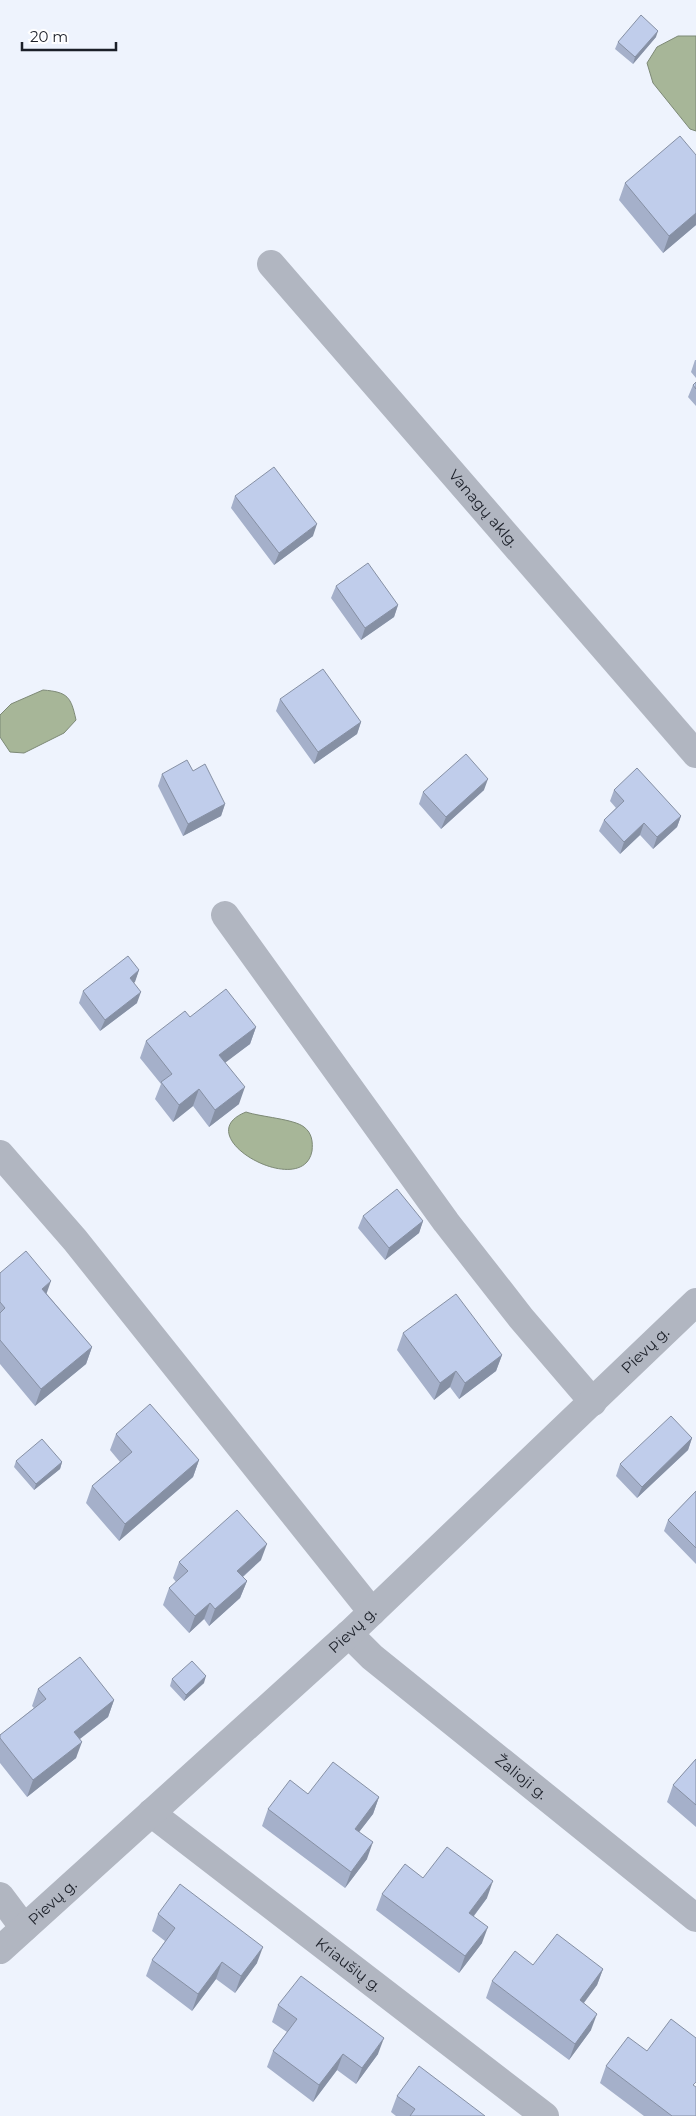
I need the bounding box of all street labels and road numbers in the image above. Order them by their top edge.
street label: Vanagų aklg. [445,465,523,551]
street label: Pievų g. [617,1323,673,1377]
street label: Pievų g. [324,1603,380,1657]
street label: Žalioji g. [491,1750,551,1803]
street label: Pievų g. [24,1875,81,1929]
street label: Kriaušių g. [312,1933,386,1996]

